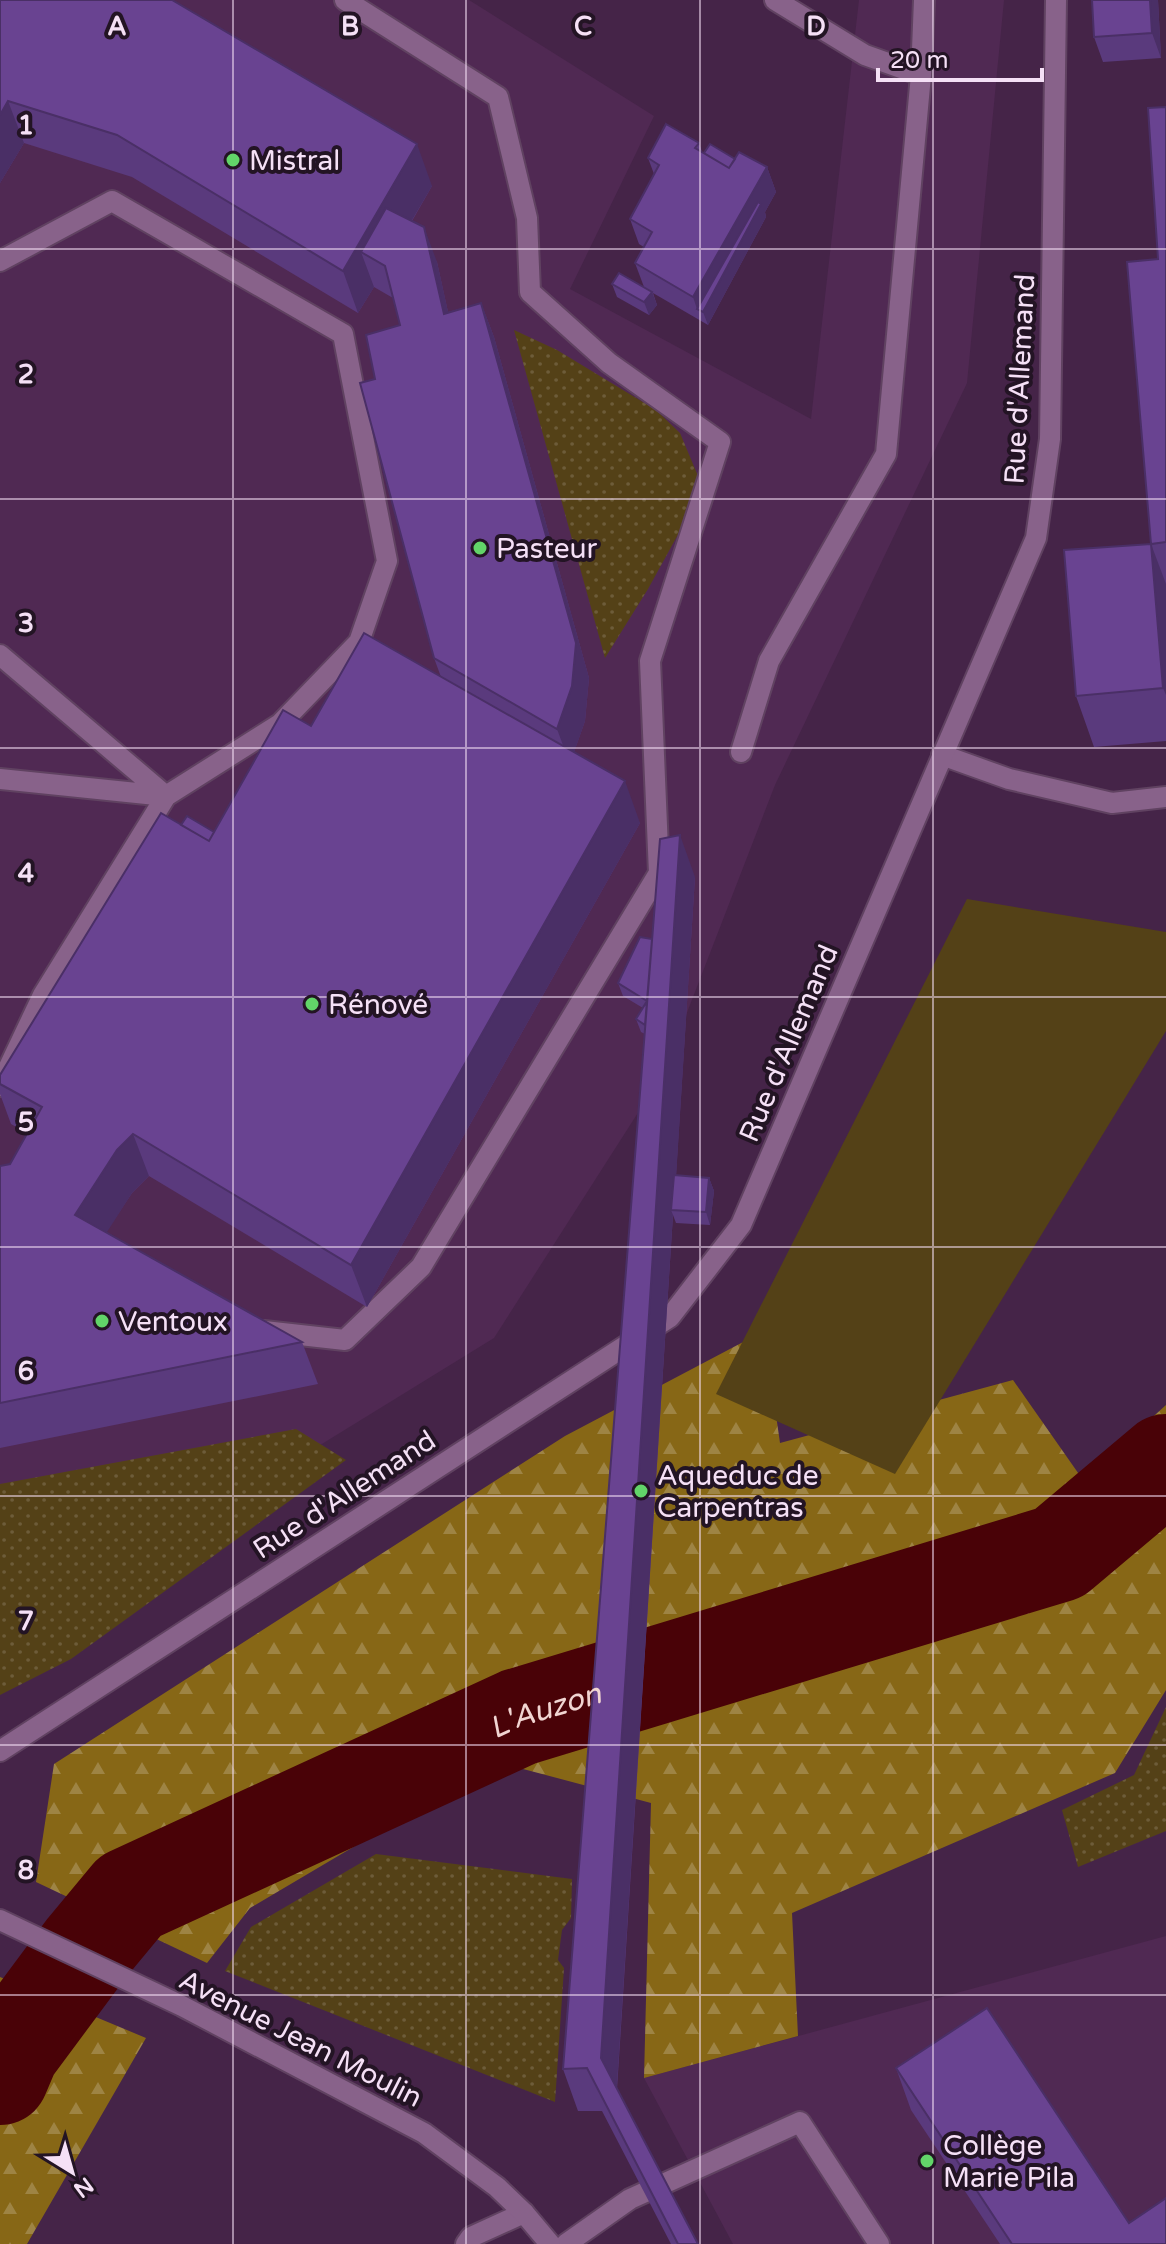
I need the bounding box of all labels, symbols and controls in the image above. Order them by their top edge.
text: A [107,11,127,42]
text: B [341,11,359,42]
text: C [574,11,592,42]
text: D [806,11,826,42]
scale bar [878,32,1042,82]
text: 20 m [890,46,948,75]
text: 1 [18,110,34,141]
place label: Mistral [249,144,340,178]
marker: Mistral [224,151,242,169]
street label: Rue d'Allemand [998,273,1042,485]
text: 2 [18,359,34,390]
place label: Pasteur [496,532,598,566]
marker: Pasteur [471,539,489,557]
text: 3 [18,608,34,639]
text: 4 [18,858,34,889]
street label: Rue d'Allemand [732,940,846,1147]
place label: Rénové [328,988,428,1022]
marker: Rénové [303,995,321,1013]
text: 5 [18,1107,34,1138]
place label: Ventoux [118,1305,228,1339]
marker: Ventoux [93,1312,111,1330]
text: 6 [18,1356,34,1387]
street label: Rue d'Allemand [247,1423,442,1566]
place label: Aqueduc de Carpentras [657,1459,819,1525]
marker: Aqueduc de Carpentras [632,1482,650,1500]
text: 7 [18,1606,34,1637]
water label: L'Auzon [483,1675,606,1747]
text: 8 [18,1855,34,1886]
street label: Avenue Jean Moulin [173,1963,428,2115]
place label: Collège Marie Pila [943,2129,1075,2195]
north arrow [32,2132,112,2212]
marker: Collège Marie Pila [918,2152,936,2170]
text: N [69,2171,98,2203]

